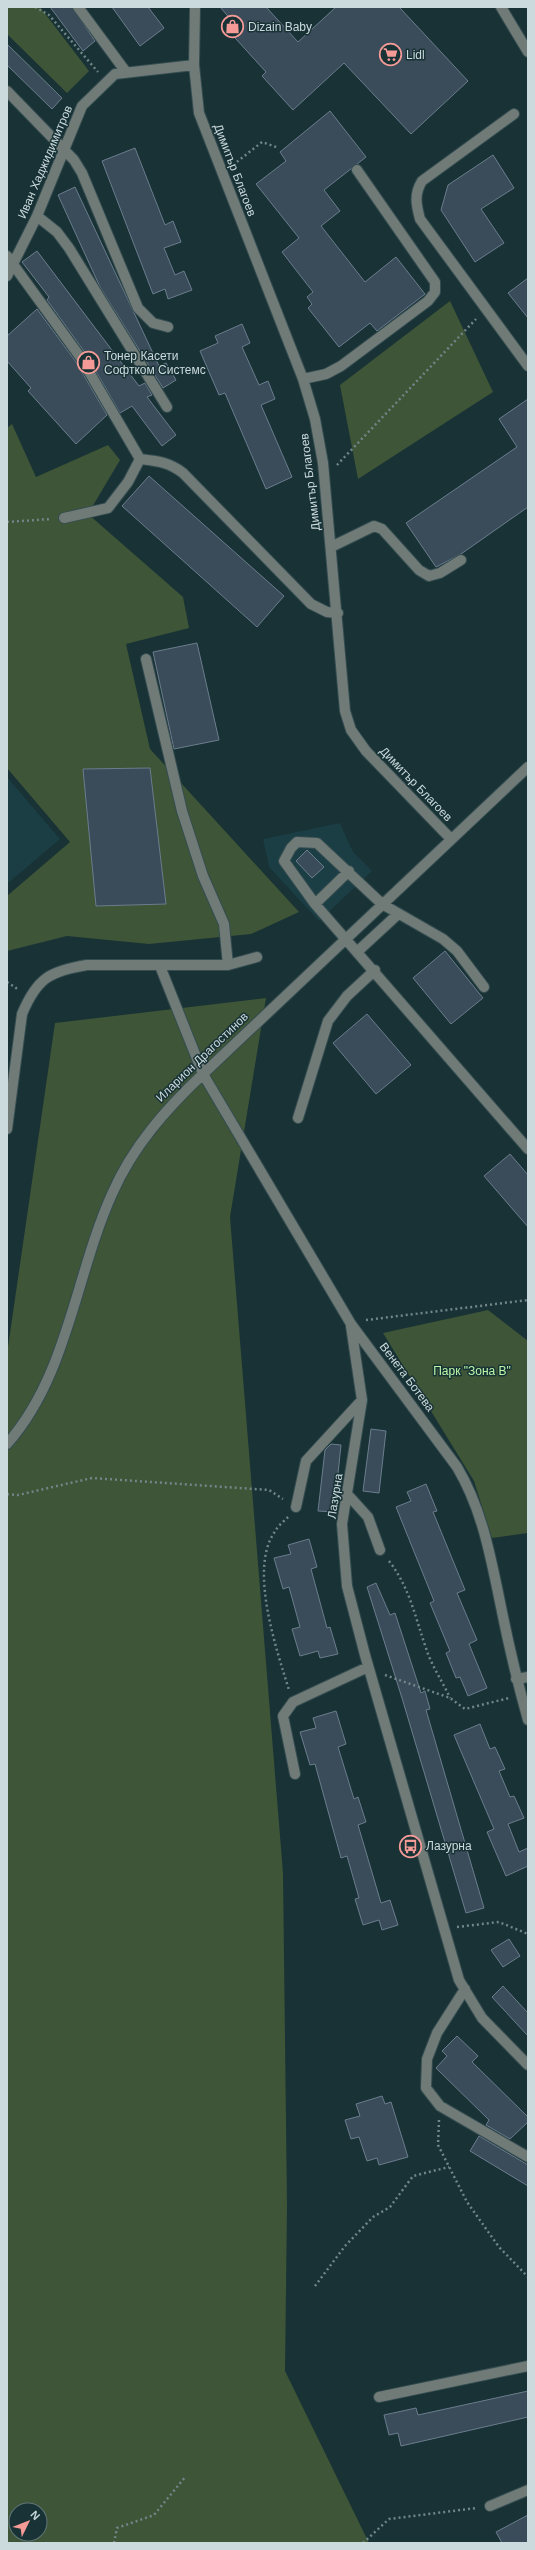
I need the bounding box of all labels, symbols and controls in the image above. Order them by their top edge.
shop icon: Dizain Baby [220,14,246,40]
place label: Dizain Baby [248,20,312,34]
supermarket icon: Lidl [377,42,403,68]
place label: Lidl [406,48,425,62]
street label: Иван Хаджидимитров [15,103,75,221]
street label: Димитър Благоев [211,122,259,218]
place label: Тонер Касети Софтком Системс [104,349,206,377]
shop icon: Тонер Касети Софтком Системс [75,350,101,376]
street label: Димитър Благоев [297,432,323,532]
street label: Димитър Благоев [377,744,455,824]
street label: Иларион Драгостинов [153,1009,251,1105]
street label: Венета Ботева [377,1340,438,1414]
park label: Парк "Зона В" [433,1364,511,1378]
street label: Лазурна [325,1472,346,1520]
bus stop icon: Лазурна [398,1833,424,1859]
place label: Лазурна [426,1839,472,1853]
north arrow [8,2502,48,2542]
text: N [28,2508,42,2522]

